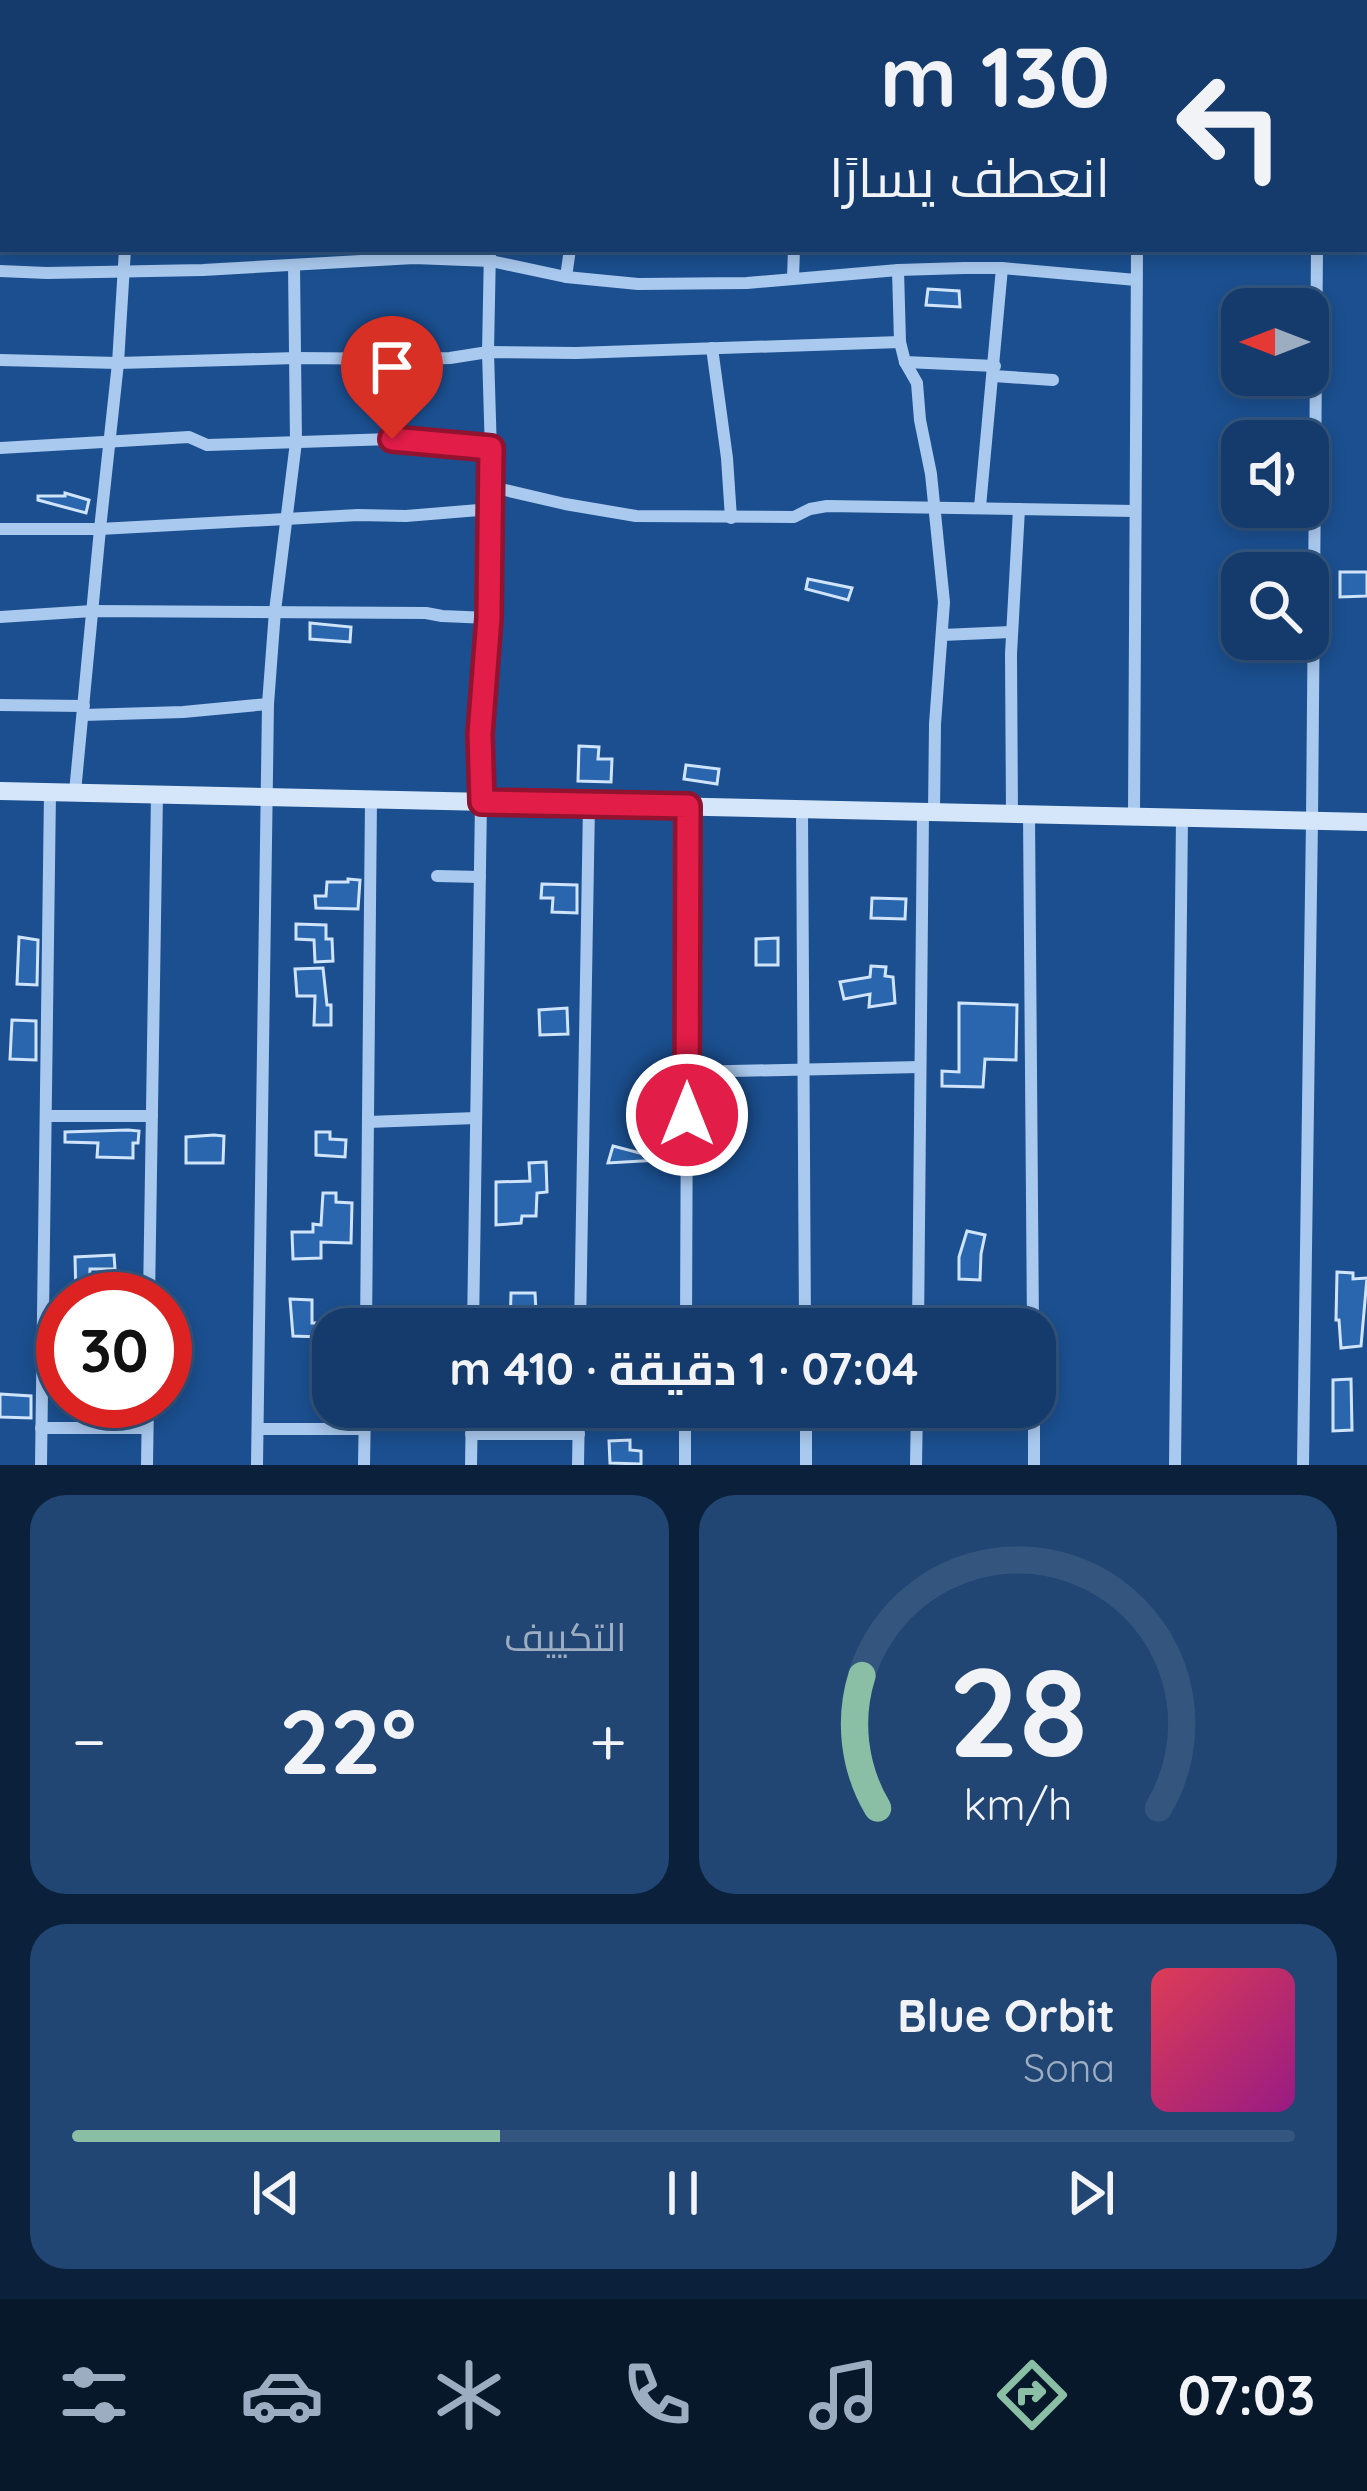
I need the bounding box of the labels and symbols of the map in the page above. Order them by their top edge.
north arrow [1221,288,1329,396]
pin [341,316,443,439]
position arrow [624,1052,750,1178]
speed limit sign: 30 [36,1272,192,1428]

